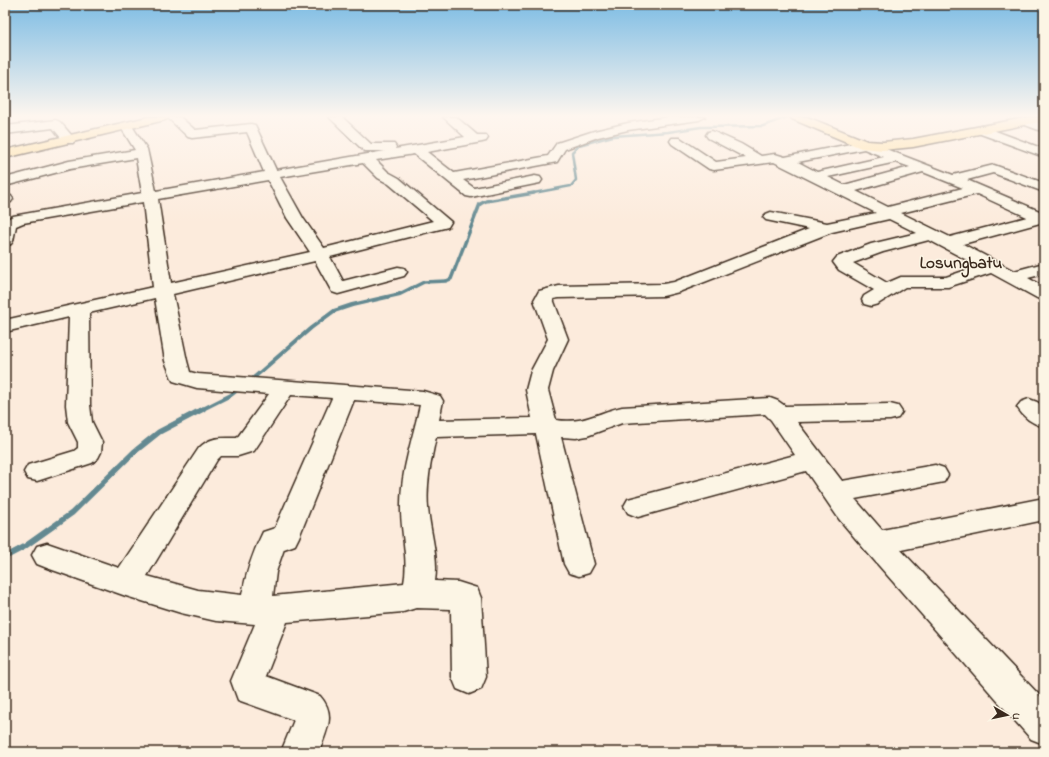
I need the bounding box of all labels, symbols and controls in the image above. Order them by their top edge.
district label: Losungbatu [920,251,1002,278]
north arrow [987,695,1027,735]
text: U [1007,712,1024,721]

